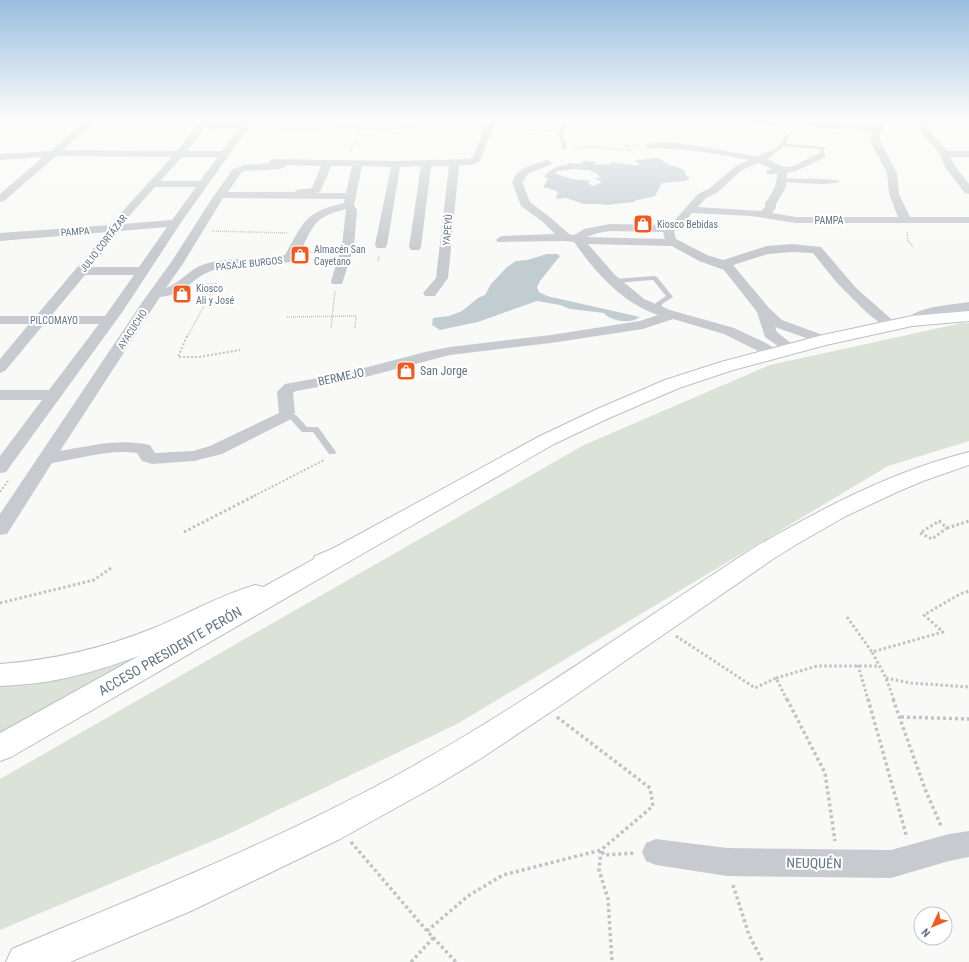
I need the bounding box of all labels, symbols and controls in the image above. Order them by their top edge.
street label: JULIO CORTÁZAR [77,211,130,274]
street label: YAPEYÚ [440,213,454,246]
shop icon: Kiosco Bebidas [632,213,654,235]
street label: PAMPA [815,215,844,226]
place label: Kiosco Bebidas [657,219,718,230]
street label: PAMPA [60,225,90,238]
shop icon: Almacén San Cayetano [289,244,311,266]
place label: Almacén San Cayetano [314,244,366,267]
street label: PASAJE BURGOS [215,255,283,272]
shop icon: Kiosco Ali y José [171,283,193,305]
place label: Kiosco Ali y José [196,283,235,306]
street label: AYACUCHO [116,307,149,351]
street label: PILCOMAYO [30,315,78,326]
shop icon: San Jorge [395,360,417,382]
place label: San Jorge [420,364,468,378]
street label: BERMEJO [317,365,365,389]
street label: ACCESO PRESIDENTE PERÓN [95,603,244,699]
street label: NEUQUÉN [786,854,842,871]
north arrow [913,906,953,946]
text: N [919,925,933,940]

